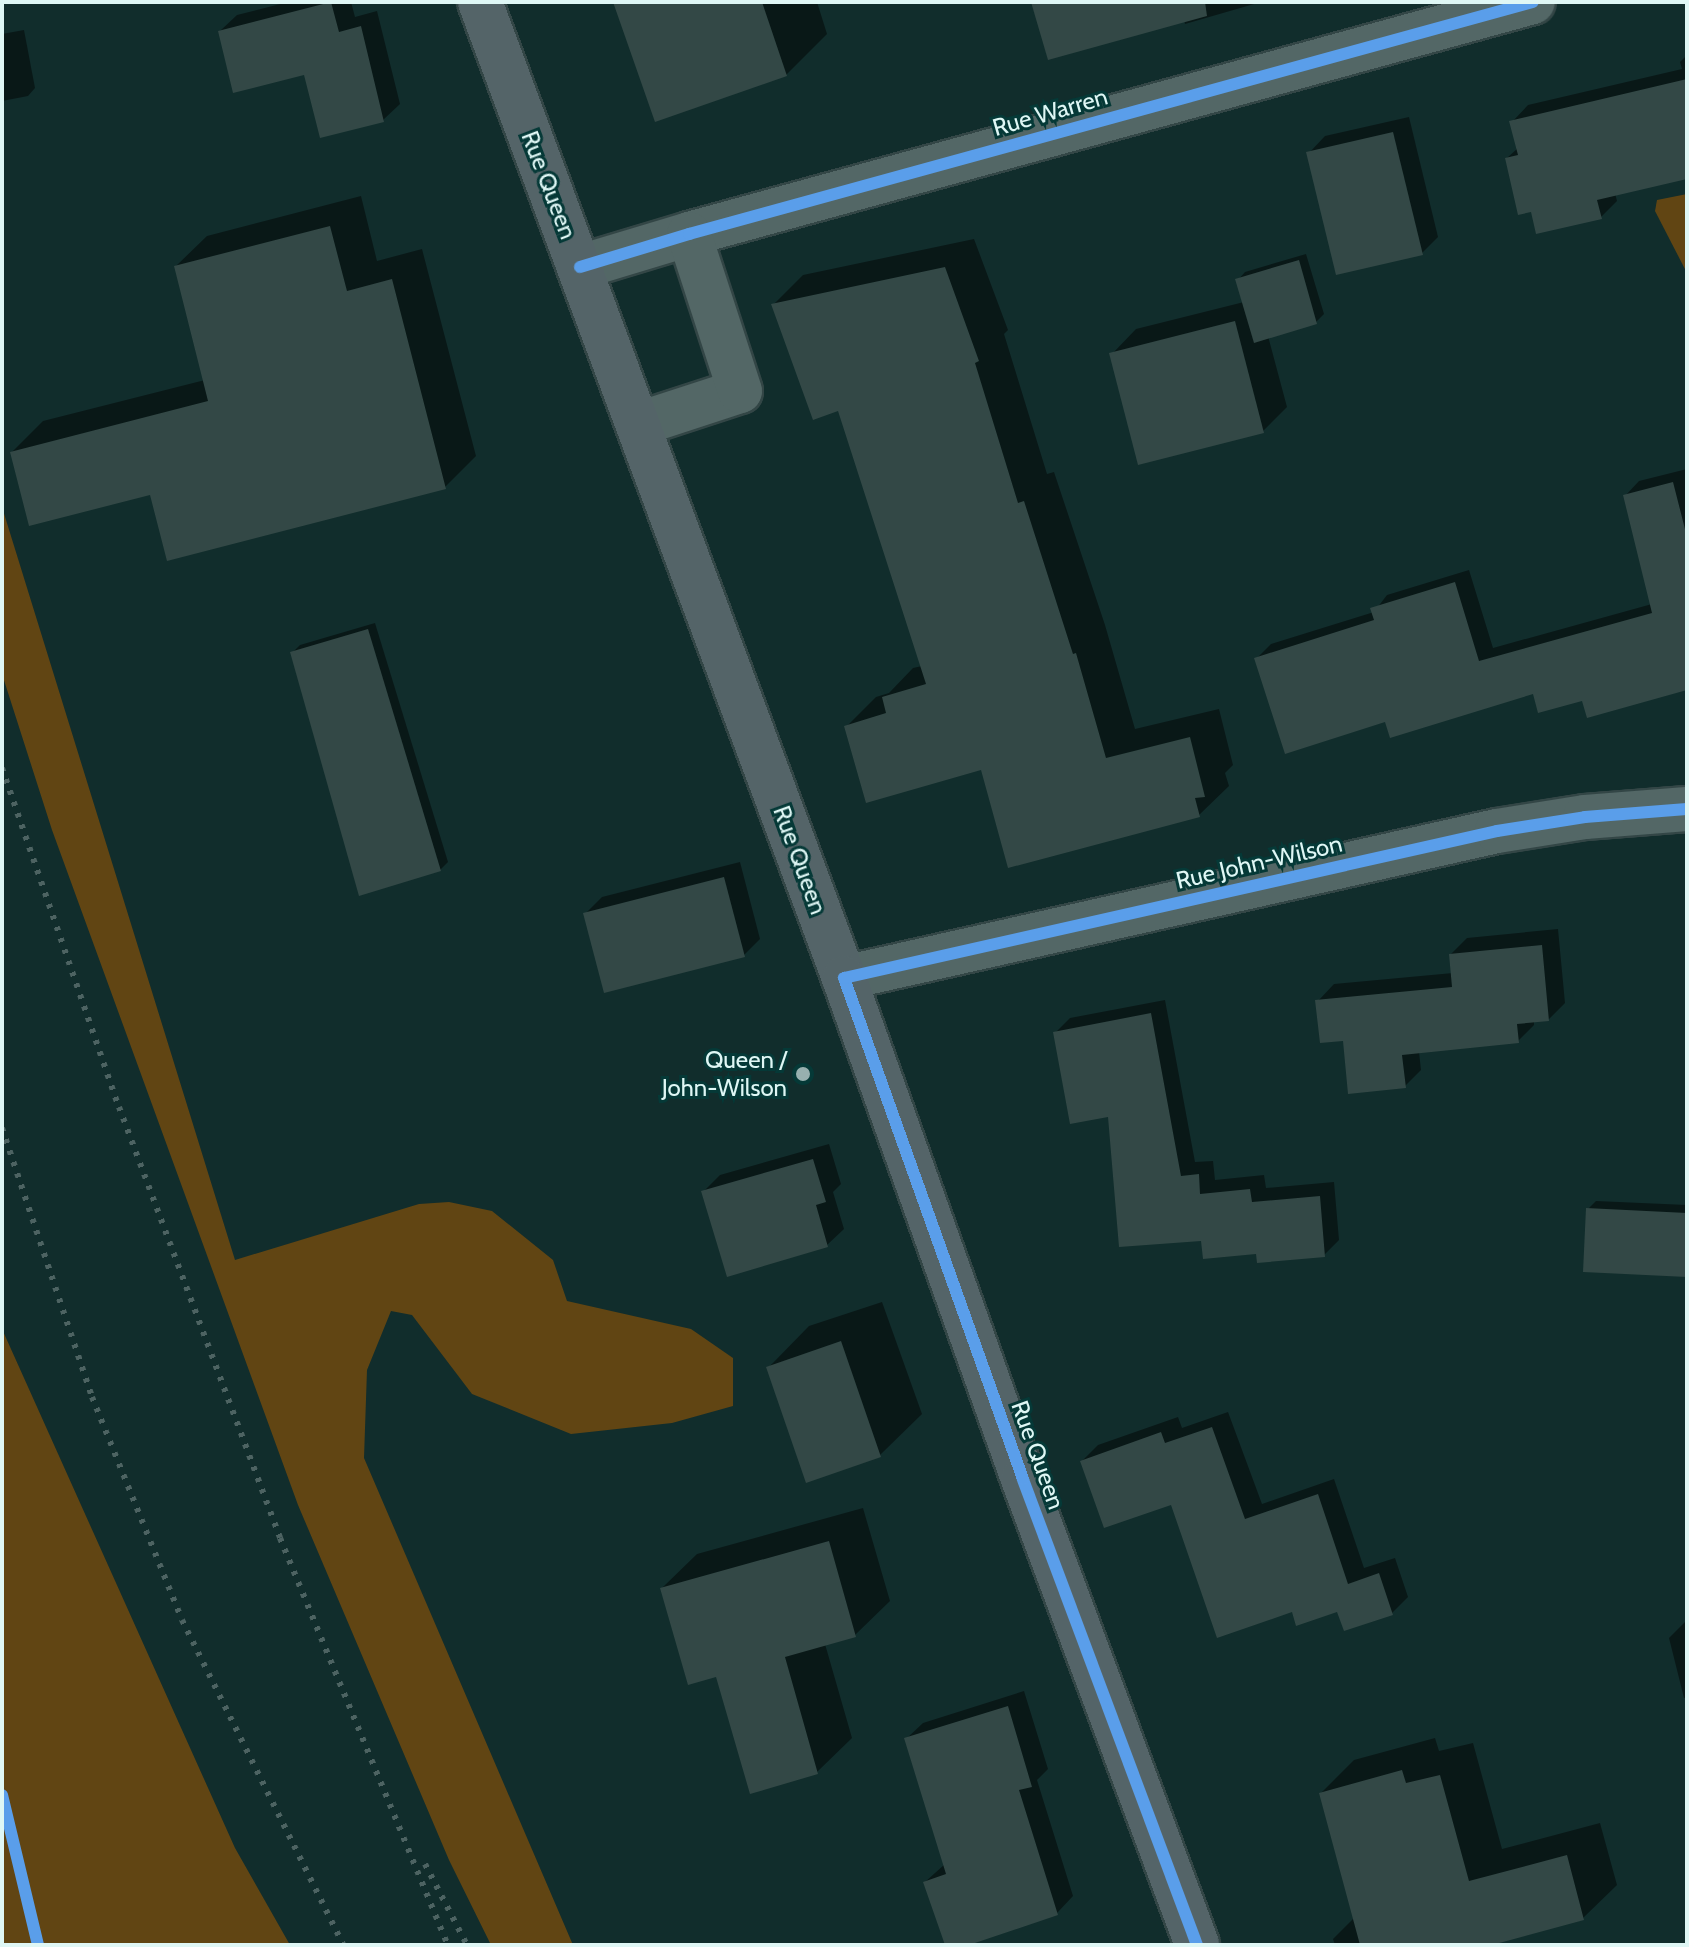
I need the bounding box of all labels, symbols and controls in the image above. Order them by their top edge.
street label: Rue Warren [989,82,1111,142]
street label: Rue Queen [515,127,583,243]
street label: Rue Queen [767,802,833,918]
street label: Rue John-Wilson [1173,829,1345,895]
place label: Queen / John-Wilson [662,1046,787,1102]
marker: Queen / John-Wilson [794,1065,812,1083]
street label: Rue Queen [1005,1397,1071,1513]

